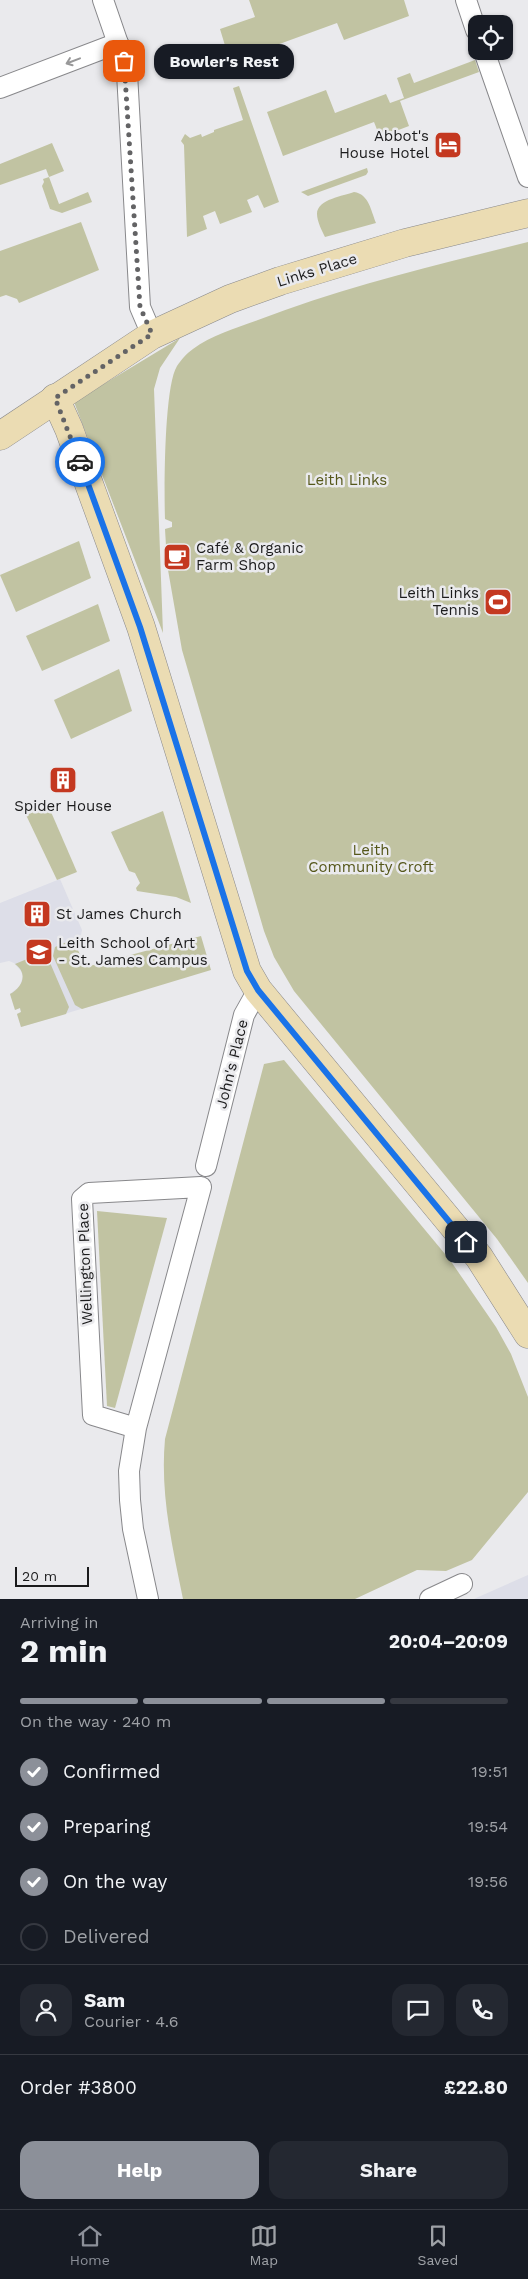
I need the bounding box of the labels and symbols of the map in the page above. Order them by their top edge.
pin [103,40,145,82]
callout: Bowler's Rest [154,44,294,78]
one-way arrow [65,57,81,66]
place label: Abbot's House Hotel [339,127,429,162]
hotel icon: Abbot's House Hotel [433,130,463,160]
street label: Links Place [275,249,359,291]
courier [55,437,105,487]
park label: Leith Links [307,471,387,489]
place label: Café & Organic Farm Shop [196,539,304,574]
cafe icon: Café & Organic Farm Shop [162,542,192,572]
place label: Leith Links Tennis [398,584,479,619]
sports icon: Leith Links Tennis [483,587,513,617]
building icon: Spider House [48,765,78,795]
place label: Spider House [14,797,112,815]
park label: Leith Community Croft [308,841,435,876]
building icon: St James Church [22,899,52,929]
place label: St James Church [56,905,182,923]
place label: Leith School of Art - St. James Campus [58,934,208,969]
school or university icon: Leith School of Art - St. James Campus [24,937,54,967]
street label: John's Place [212,1018,252,1110]
street label: Wellington Place [74,1203,96,1325]
pin [445,1221,487,1263]
scale bar [15,1564,89,1587]

